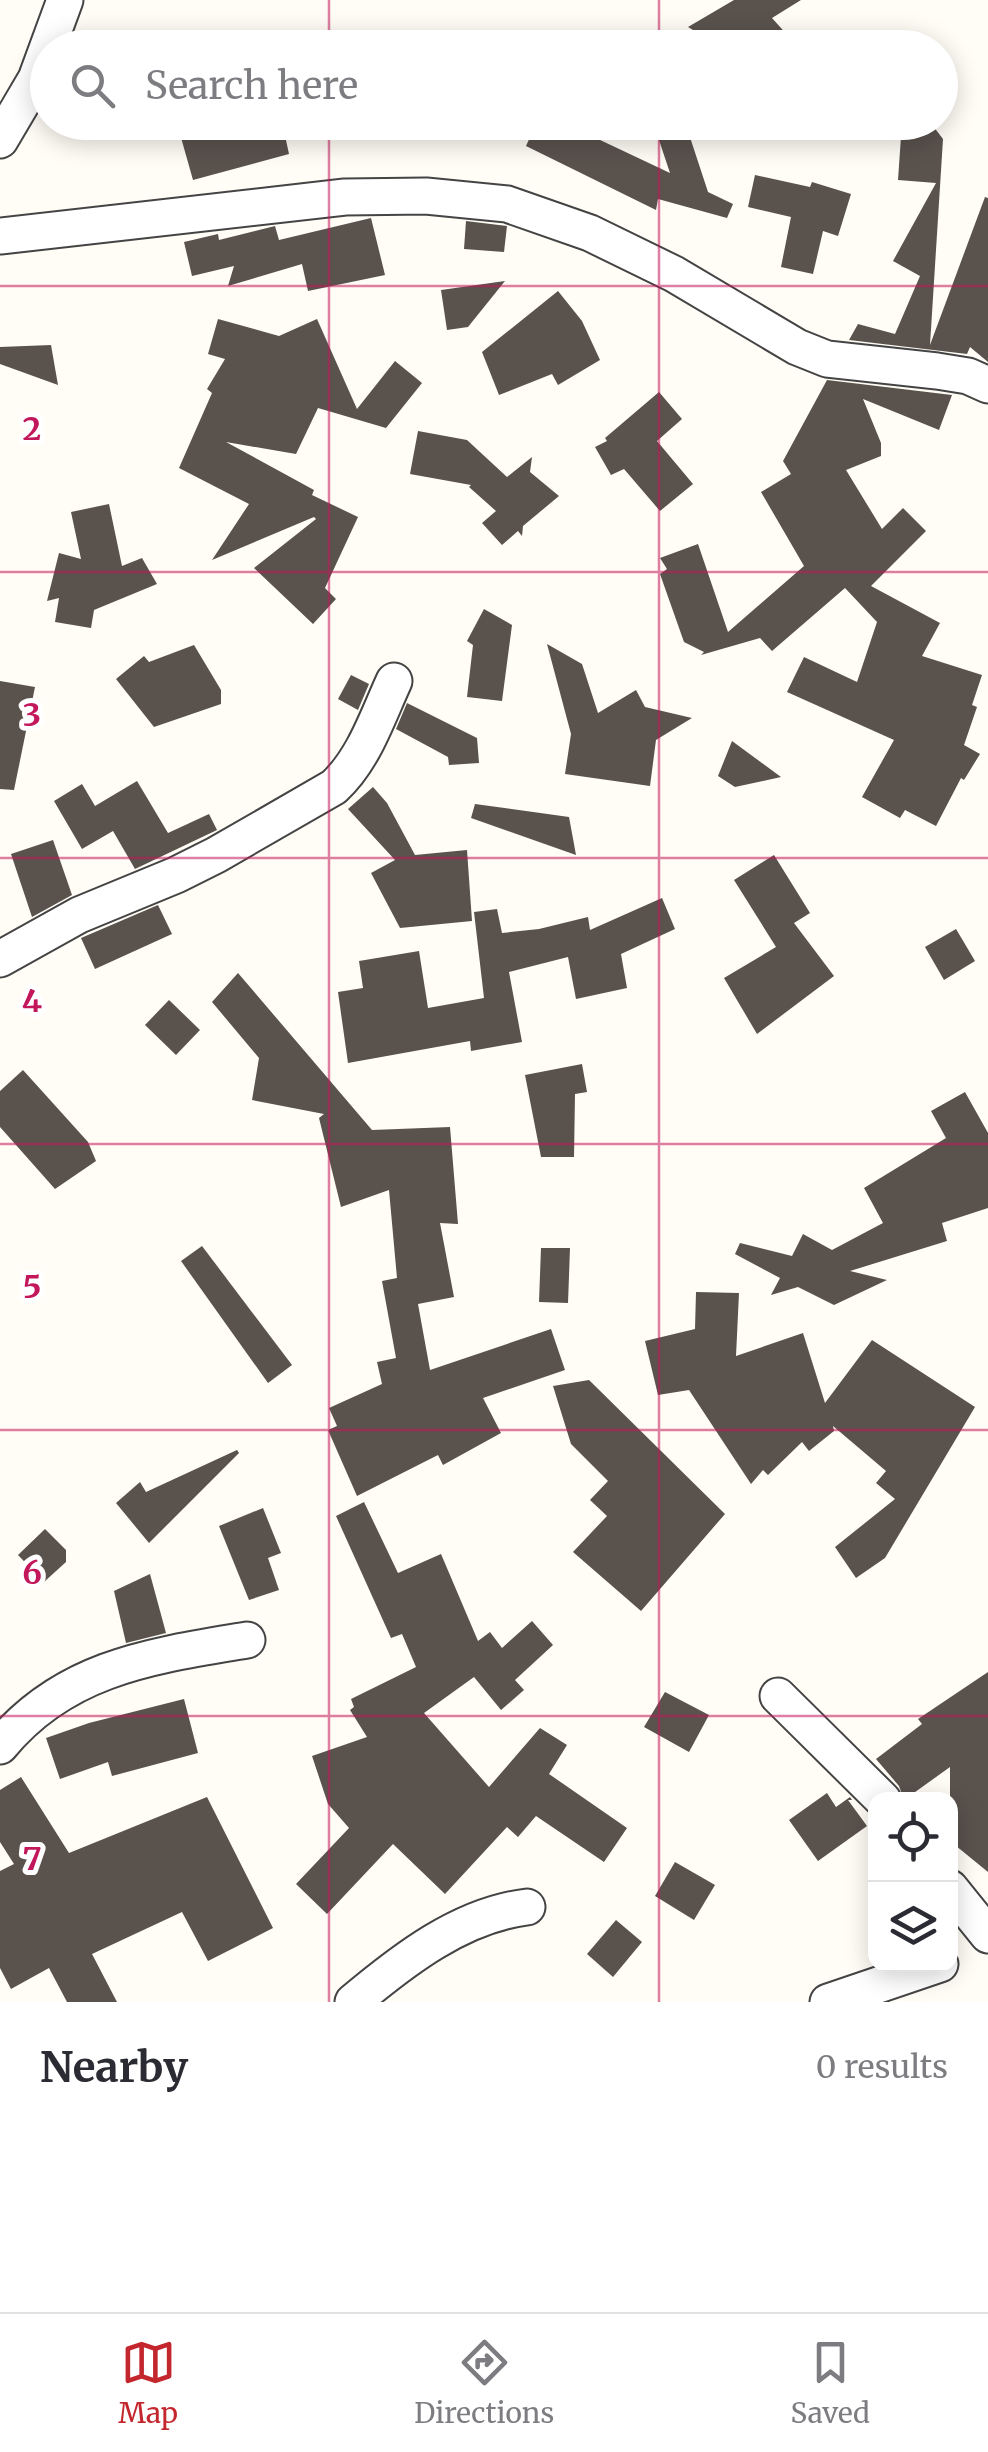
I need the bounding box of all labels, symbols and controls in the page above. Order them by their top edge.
search box [30,30,958,140]
icon: search [65,58,120,113]
text: Search here [145,62,358,109]
text: 2 [23,409,41,449]
text: 3 [23,695,41,735]
text: 4 [22,981,42,1021]
text: 5 [23,1267,41,1307]
text: 6 [22,1553,42,1593]
map controls [868,1792,958,1972]
button: locate [868,1792,958,1882]
text: 7 [22,1839,42,1879]
button: layers [868,1882,958,1972]
text: Nearby [40,2041,188,2093]
text: 0 results [816,2047,948,2087]
tab: Map [118,2335,178,2431]
tab: Directions [414,2335,554,2431]
tab: Saved [790,2335,870,2431]

